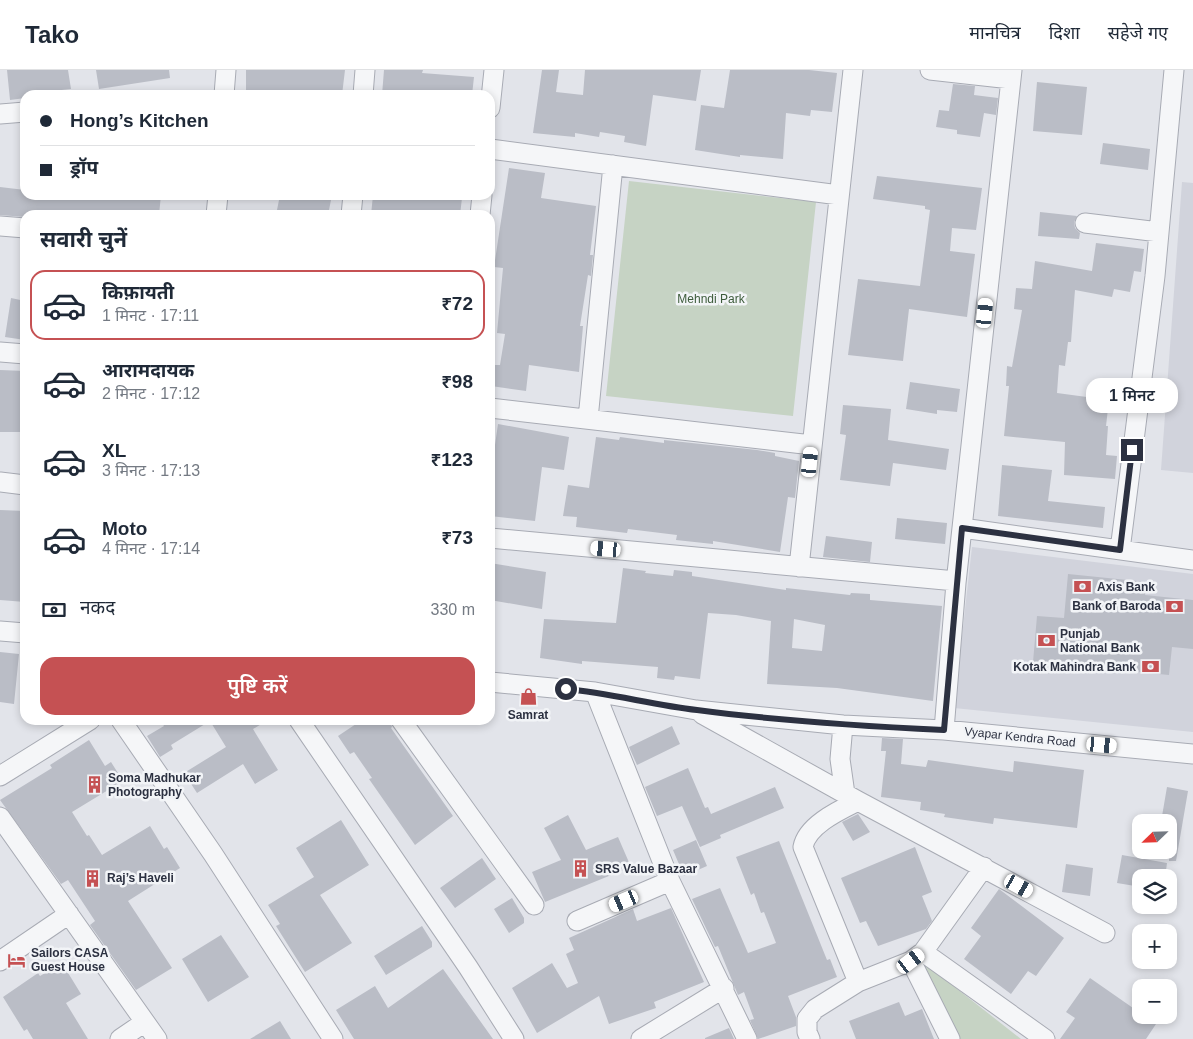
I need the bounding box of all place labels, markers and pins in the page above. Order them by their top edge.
bank icon: Axis Bank [1073,577,1093,597]
place label: Axis Bank [1097,580,1155,594]
bank icon: Bank of Baroda [1165,596,1185,616]
place label: Bank of Baroda [1072,599,1161,613]
place label: Punjab National Bank [1060,627,1140,655]
bank icon: Punjab National Bank [1036,631,1056,651]
bank icon: Kotak Mahindra Bank [1140,657,1160,677]
place label: Kotak Mahindra Bank [1013,660,1136,674]
shop icon: Samrat [518,686,538,706]
place label: Samrat [508,708,548,722]
place label: Soma Madhukar Photography [108,771,201,799]
building icon: Soma Madhukar Photography [84,775,104,795]
building icon: SRS Value Bazaar [571,859,591,879]
place label: SRS Value Bazaar [595,862,697,876]
building icon: Raj’s Haveli [83,868,103,888]
place label: Raj’s Haveli [107,871,174,885]
place label: Sailors CASA Guest House [31,946,109,974]
hotel icon: Sailors CASA Guest House [7,950,27,970]

